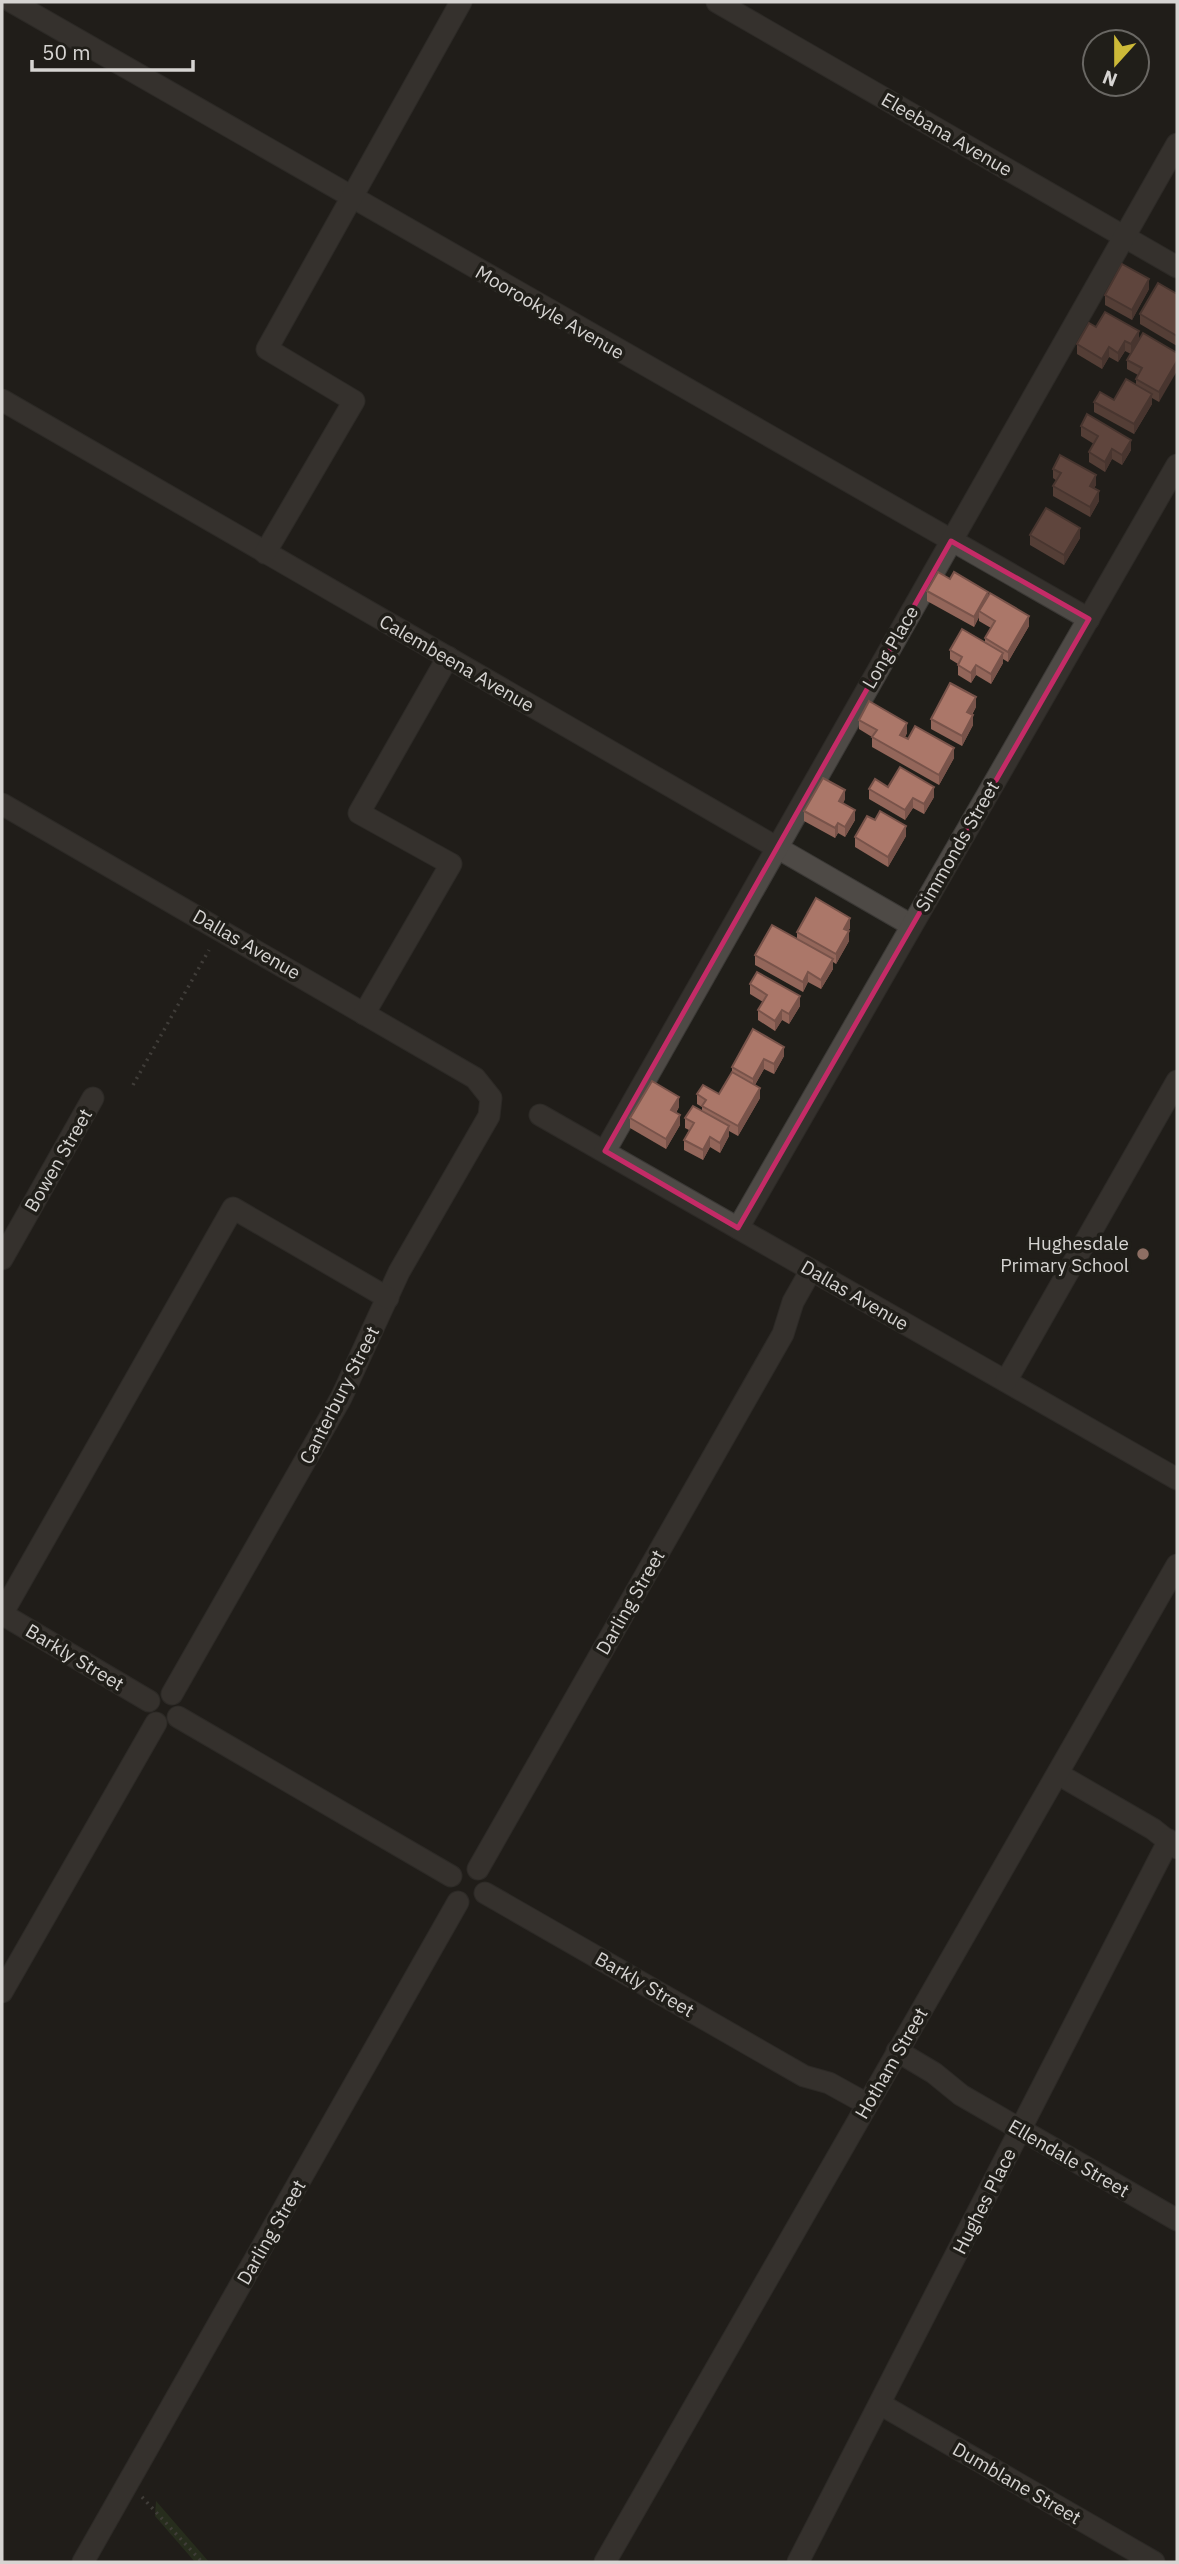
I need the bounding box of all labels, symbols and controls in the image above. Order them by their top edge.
scale bar [32,28,192,72]
north arrow [1081,28,1151,98]
text: 50 m [42,38,91,66]
text: N [1099,65,1121,93]
street label: Eleebana Avenue [877,87,1017,181]
street label: Moorookyle Avenue [471,260,629,364]
street label: Long Place [857,601,923,693]
street label: Calembeena Avenue [375,609,539,717]
street label: Simmonds Street [910,776,1004,916]
street label: Dallas Avenue [189,903,305,985]
street label: Bowen Street [19,1104,97,1216]
place label: Hughesdale Primary School [1000,1231,1129,1277]
marker: Hughesdale Primary School [1135,1246,1151,1262]
street label: Dallas Avenue [797,1254,913,1336]
street label: Canterbury Street [294,1322,384,1468]
street label: Darling Street [590,1545,670,1659]
street label: Barkly Street [21,1618,129,1696]
street label: Barkly Street [591,1946,699,2022]
street label: Hotham Street [849,2003,933,2123]
street label: Ellendale Street [1004,2114,1134,2202]
street label: Hughes Place [947,2144,1021,2258]
street label: Darling Street [231,2175,311,2289]
street label: Dumblane Street [949,2437,1085,2529]

